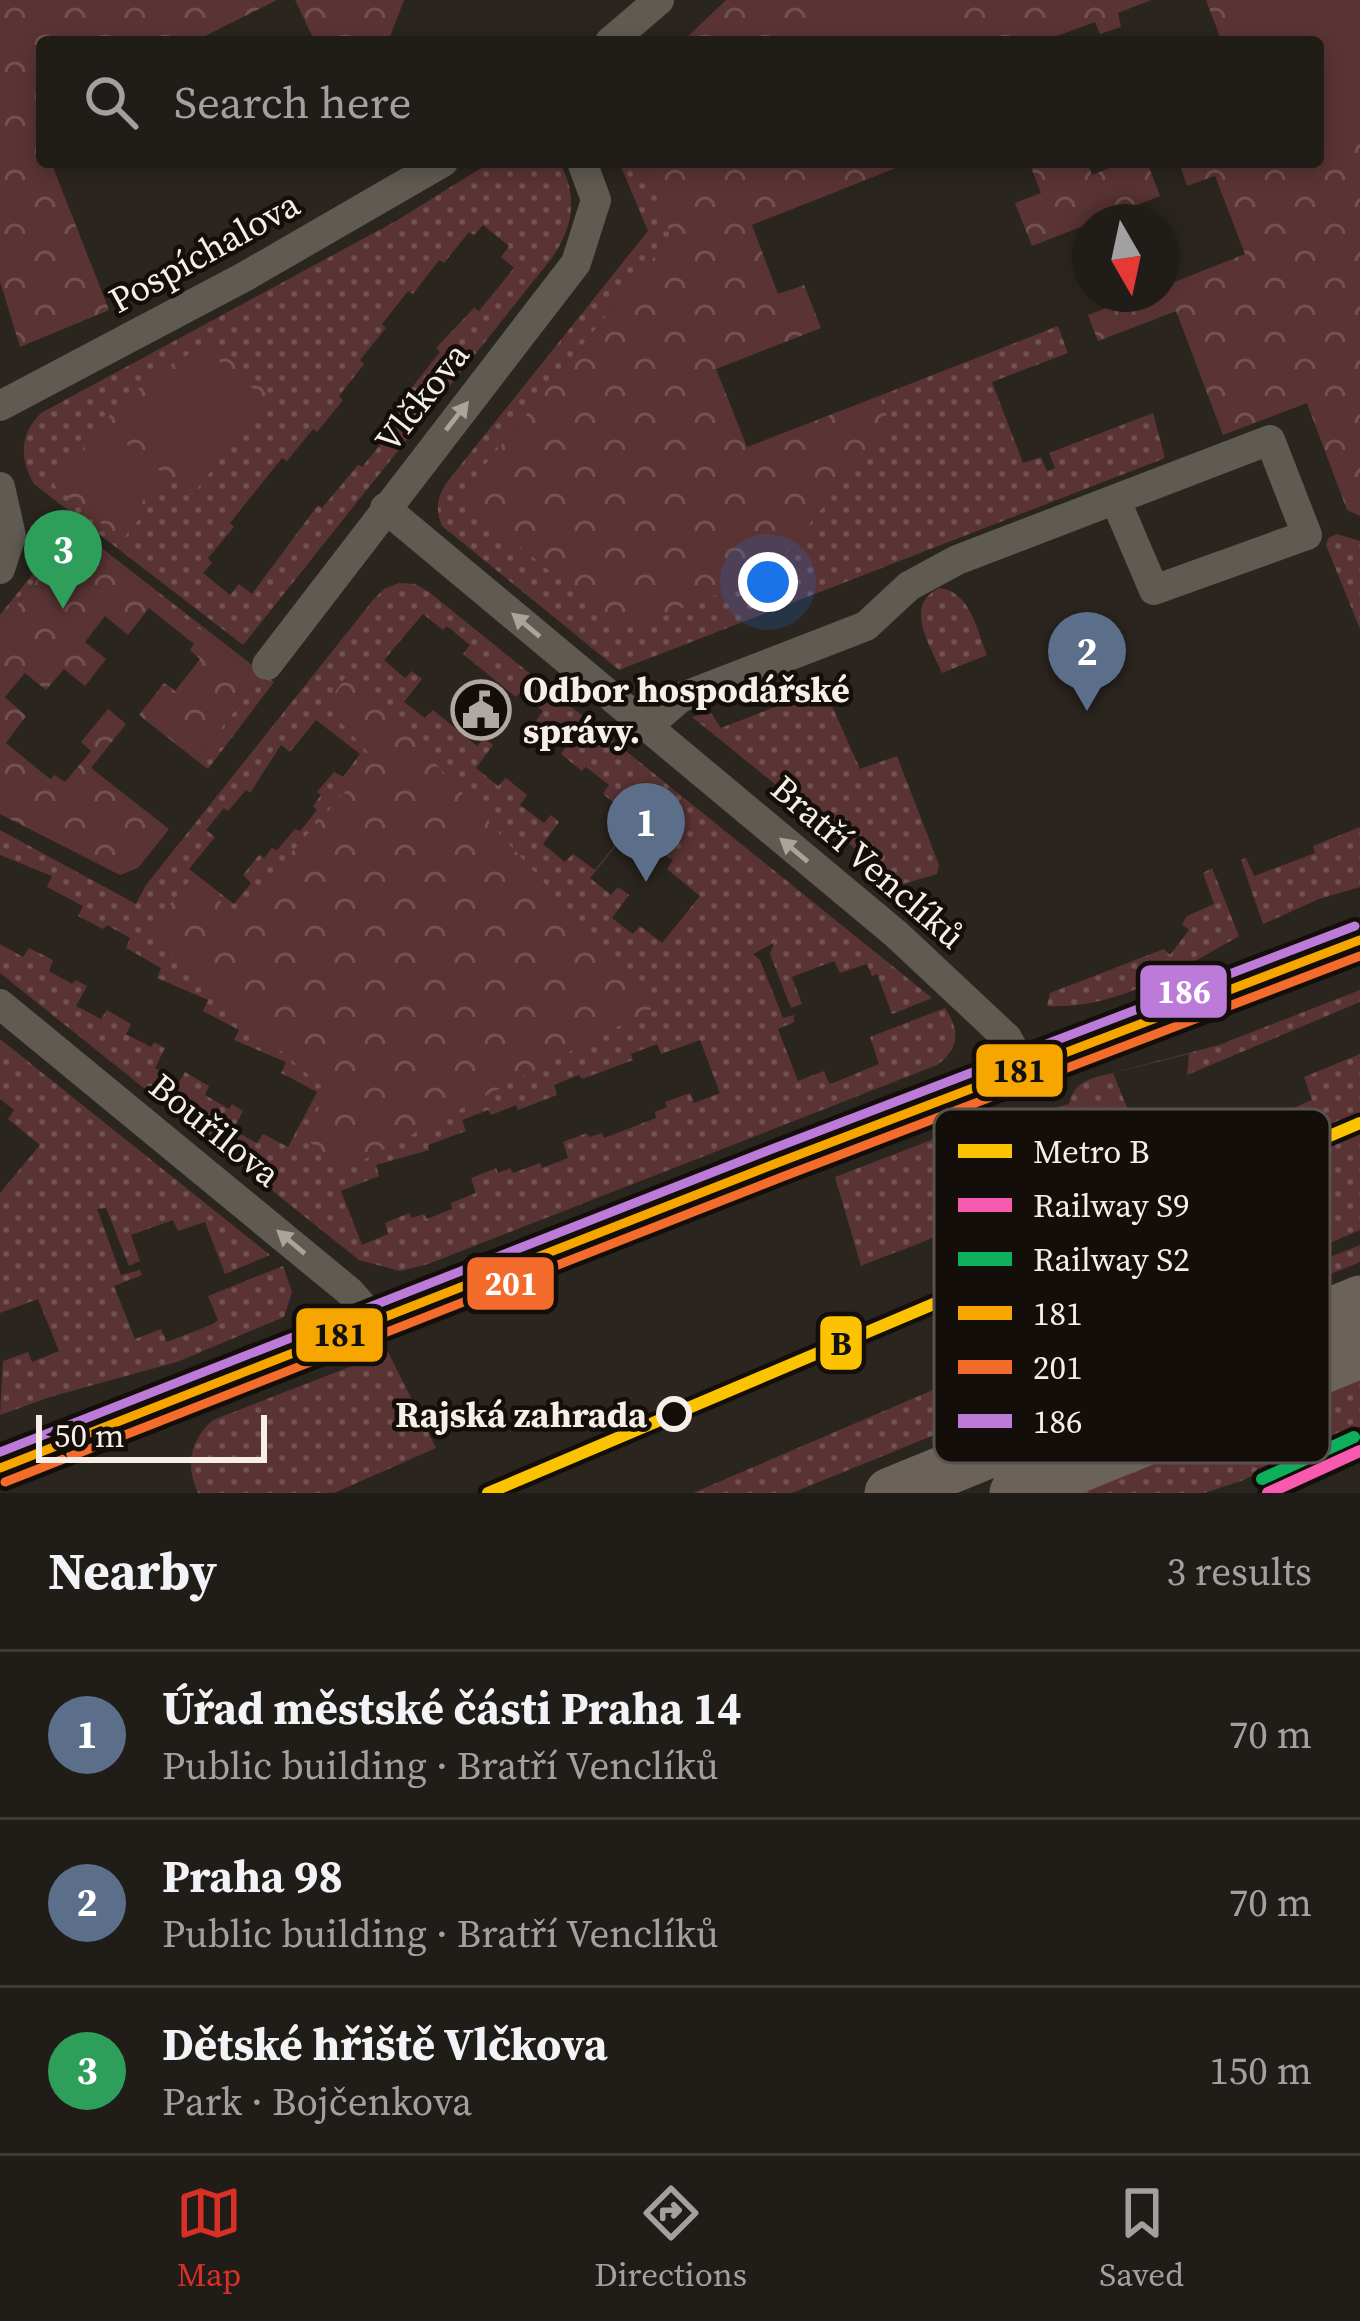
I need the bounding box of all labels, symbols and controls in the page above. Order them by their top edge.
search box [36,36,1324,168]
icon: search [78,69,144,135]
text: Search here [174,71,411,133]
street label: Pospíchalova [100,179,309,325]
north arrow [1072,204,1180,312]
street label: Vlčkova [364,331,481,462]
one-way arrow [444,400,469,432]
pin: 3 [24,510,102,609]
your location [738,552,798,612]
one-way arrow [510,612,541,638]
pin: 2 [1048,612,1126,711]
place label: Odbor hospodářské správy. [523,665,850,755]
public building icon: Odbor hospodářské správy. [450,679,512,741]
street label: Bratří Venclíků [761,764,975,960]
pin: 1 [607,783,685,882]
one-way arrow [779,837,809,864]
line badge: 186 [1138,963,1229,1020]
text: 186 [1157,969,1211,1014]
line badge: 181 [974,1042,1065,1099]
text: 181 [992,1048,1046,1093]
street label: Bouřilova [139,1062,291,1198]
legend [934,1109,1330,1463]
text: Metro B [1033,1129,1150,1174]
text: Railway S9 [1033,1183,1190,1228]
one-way arrow [276,1230,306,1256]
text: Railway S2 [1033,1237,1190,1282]
line badge: 201 [465,1255,556,1312]
text: 201 [484,1261,538,1306]
text: 181 [1033,1291,1083,1336]
line badge: 181 [294,1306,385,1364]
text: 181 [313,1312,367,1357]
line badge: B [818,1314,864,1372]
text: B [830,1321,852,1366]
text: 201 [1033,1345,1083,1390]
place label: Rajská zahrada [395,1390,648,1439]
marker: Rajská zahrada [658,1398,690,1430]
text: 186 [1033,1399,1083,1444]
scale bar [36,1409,267,1462]
text: 50 m [54,1413,124,1458]
text: Nearby [48,1536,217,1606]
text: 3 results [1167,1545,1312,1598]
text: Úřad městské části Praha 14 [162,1677,742,1739]
text: 1 [76,1708,98,1761]
text: 70 m [1229,1708,1312,1761]
text: Public building · Bratří Venclíků [162,1739,719,1792]
text: Praha 98 [162,1845,343,1907]
text: 2 [76,1876,98,1929]
text: 70 m [1229,1876,1312,1929]
text: Public building · Bratří Venclíků [162,1907,719,1960]
text: Dětské hřiště Vlčkova [162,2013,608,2075]
text: 3 [76,2044,98,2097]
text: 150 m [1209,2044,1312,2097]
text: Park · Bojčenkova [162,2075,472,2128]
tab: Map [176,2180,242,2297]
tab: Directions [594,2180,747,2297]
tab: Saved [1099,2180,1184,2297]

